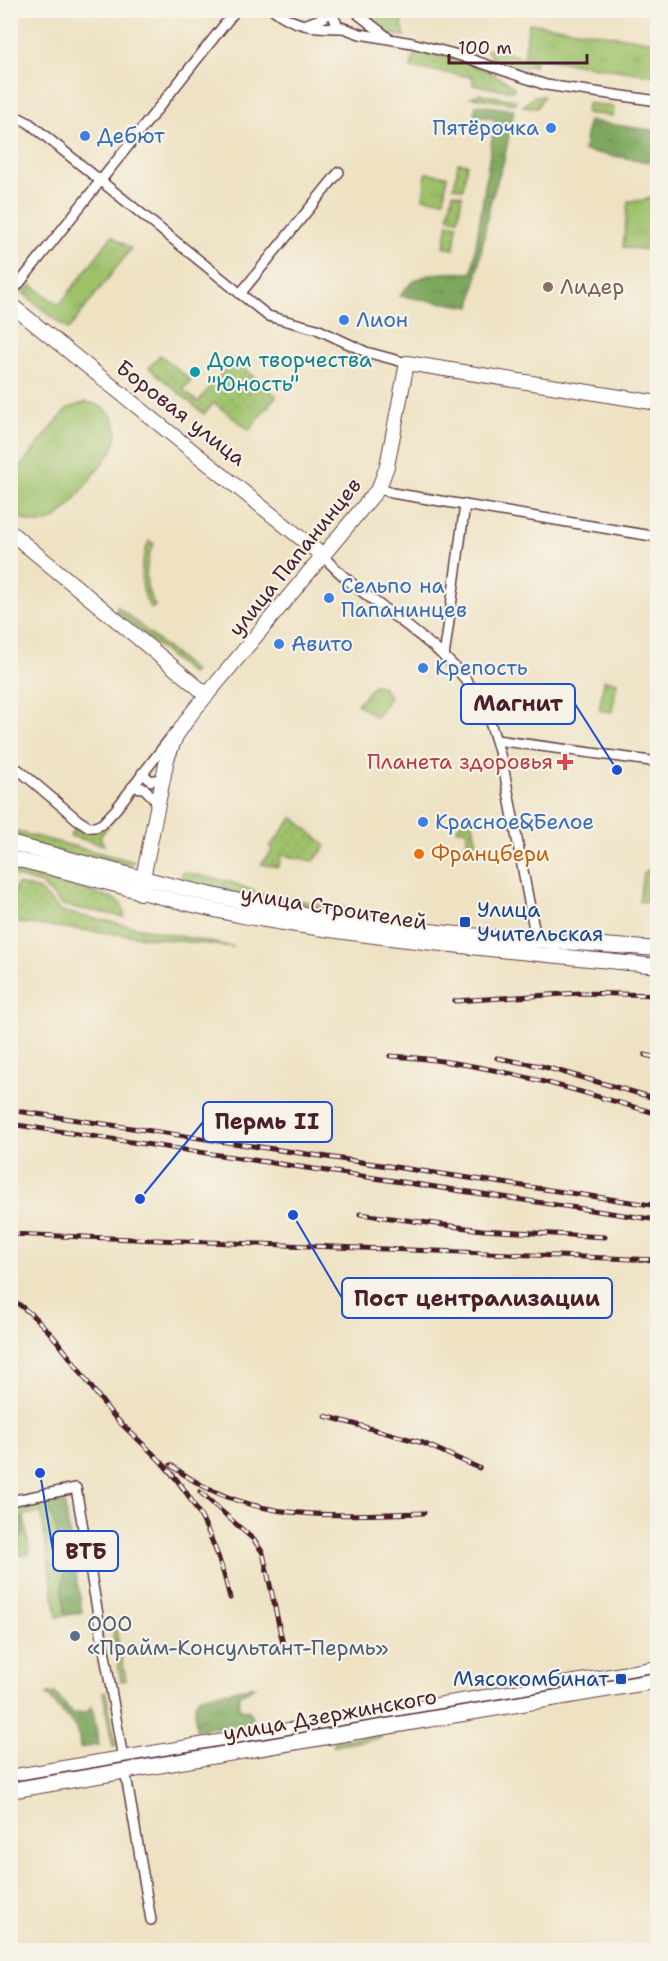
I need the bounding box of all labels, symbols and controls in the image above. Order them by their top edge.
scale bar [449,27,587,65]
text: 100 m [458,36,512,60]
place label: Пятёрочка [433,114,539,142]
marker: Пятёрочка [544,121,558,135]
place label: Дебют [97,122,165,150]
marker: Дебют [78,129,92,143]
place label: Лидер [560,273,624,301]
marker: Лидер [541,280,555,294]
place label: Лион [356,306,408,334]
marker: Лион [337,313,351,327]
place label: Дом творчества "Юность" [207,346,372,398]
street label: Боровая улица [110,354,252,472]
marker: Дом творчества "Юность" [188,365,202,379]
street label: улица Папанинцев [222,472,368,642]
place label: Сельпо на Папанинцев [341,572,467,624]
marker: Сельпо на Папанинцев [322,591,336,605]
place label: Авито [291,630,353,658]
marker: Авито [272,637,286,651]
place label: Крепость [435,654,528,682]
marker: Крепость [416,661,430,675]
callout: Магнит [461,684,575,724]
text: Магнит [473,689,564,718]
place label: Планета здоровья [367,748,553,776]
marker: Планета здоровья [558,755,572,769]
place label: Красное&Белое [435,808,594,836]
marker: Красное&Белое [416,815,430,829]
place label: Францбери [431,840,550,868]
marker: Францбери [412,847,426,861]
street label: улица Строителей [239,879,430,937]
place label: Улица Учительская [477,896,603,948]
marker: Улица Учительская [458,915,472,929]
callout: Пермь II [203,1102,332,1142]
text: Пермь II [215,1107,319,1136]
callout: Пост централизации [342,1278,612,1318]
text: Пост централизации [354,1284,600,1313]
callout: ВТБ [53,1531,118,1571]
text: ВТБ [65,1537,107,1566]
place label: ООО «Прайм-Консультант-Пермь» [87,1610,389,1662]
marker: ООО «Прайм-Консультант-Пермь» [68,1629,82,1643]
place label: Мясокомбинат [453,1665,609,1693]
marker: Мясокомбинат [614,1672,628,1686]
street label: улица Дзержинского [221,1682,439,1748]

